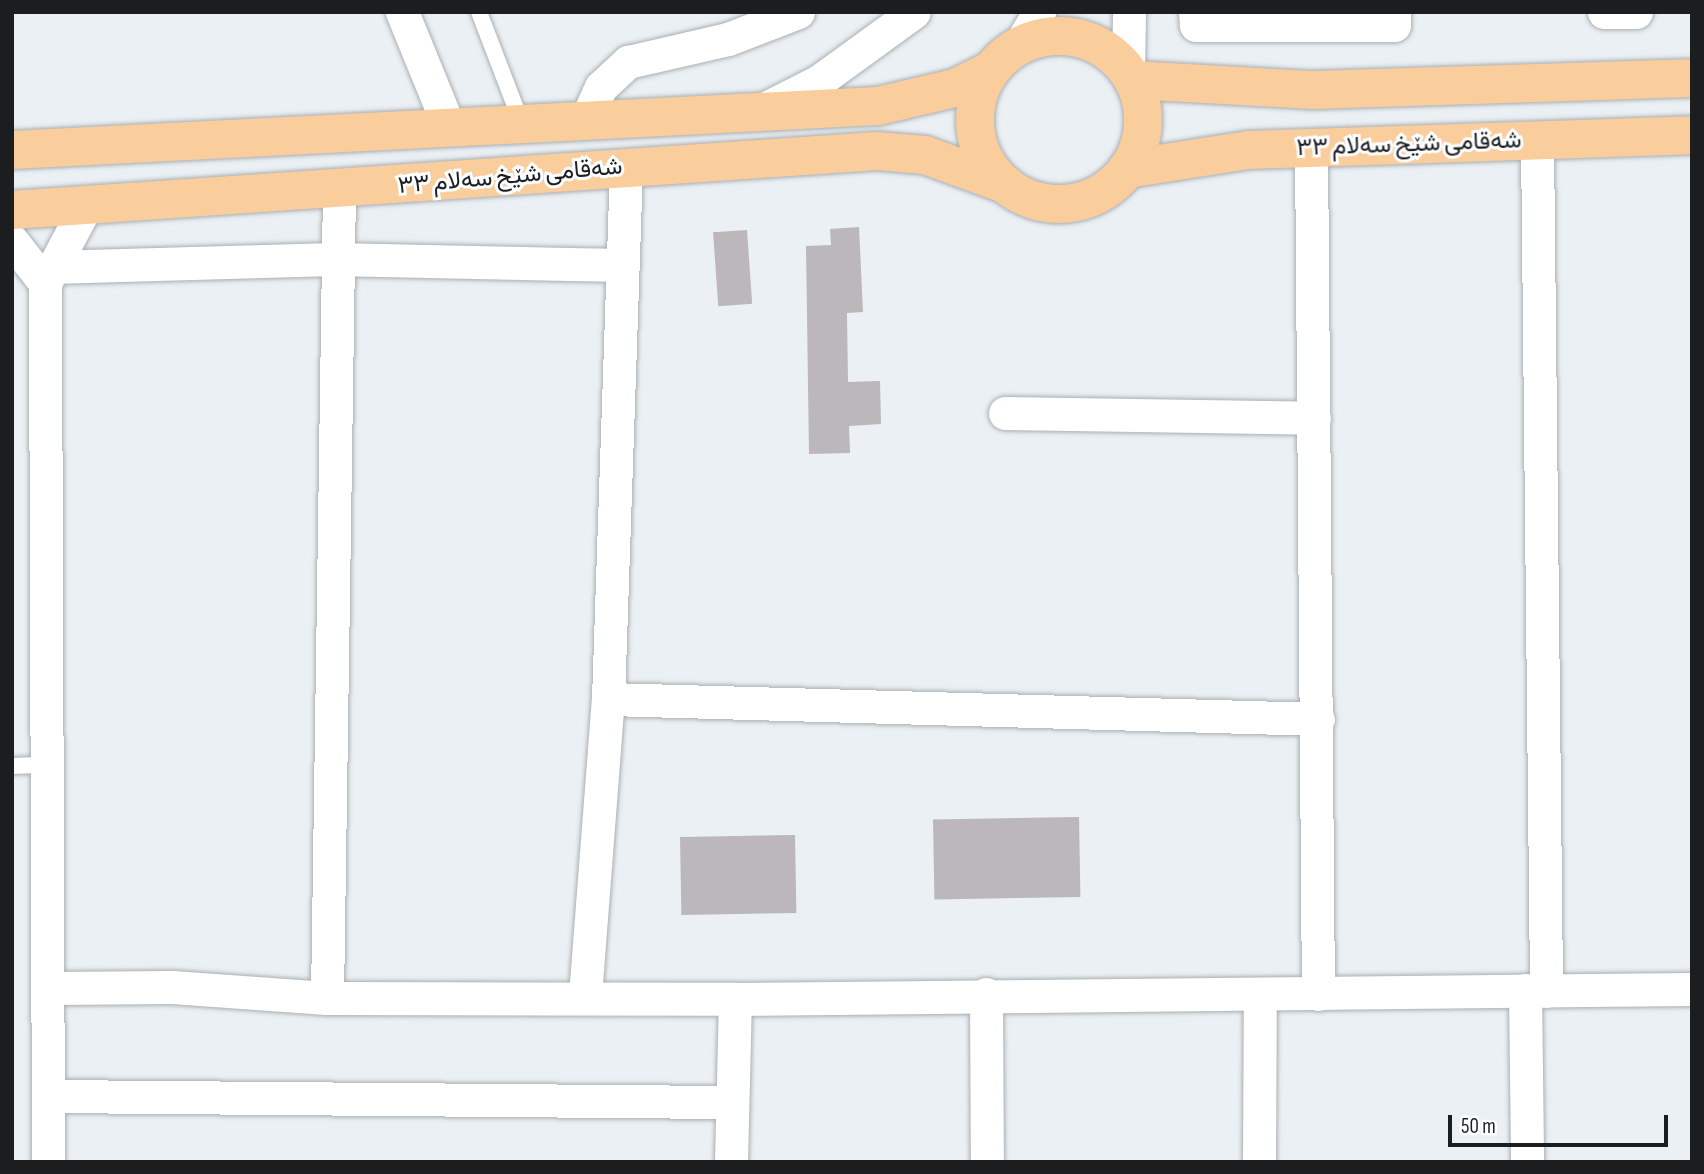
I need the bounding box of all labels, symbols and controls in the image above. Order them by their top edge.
street label: شەقامی شێخ سەلام ٣٣ [1296,126,1522,162]
street label: شەقامی شێخ سەلام ٣٣ [397,152,623,200]
scale bar [1452,1100,1672,1144]
text: 50 m [1461,1114,1496,1139]

